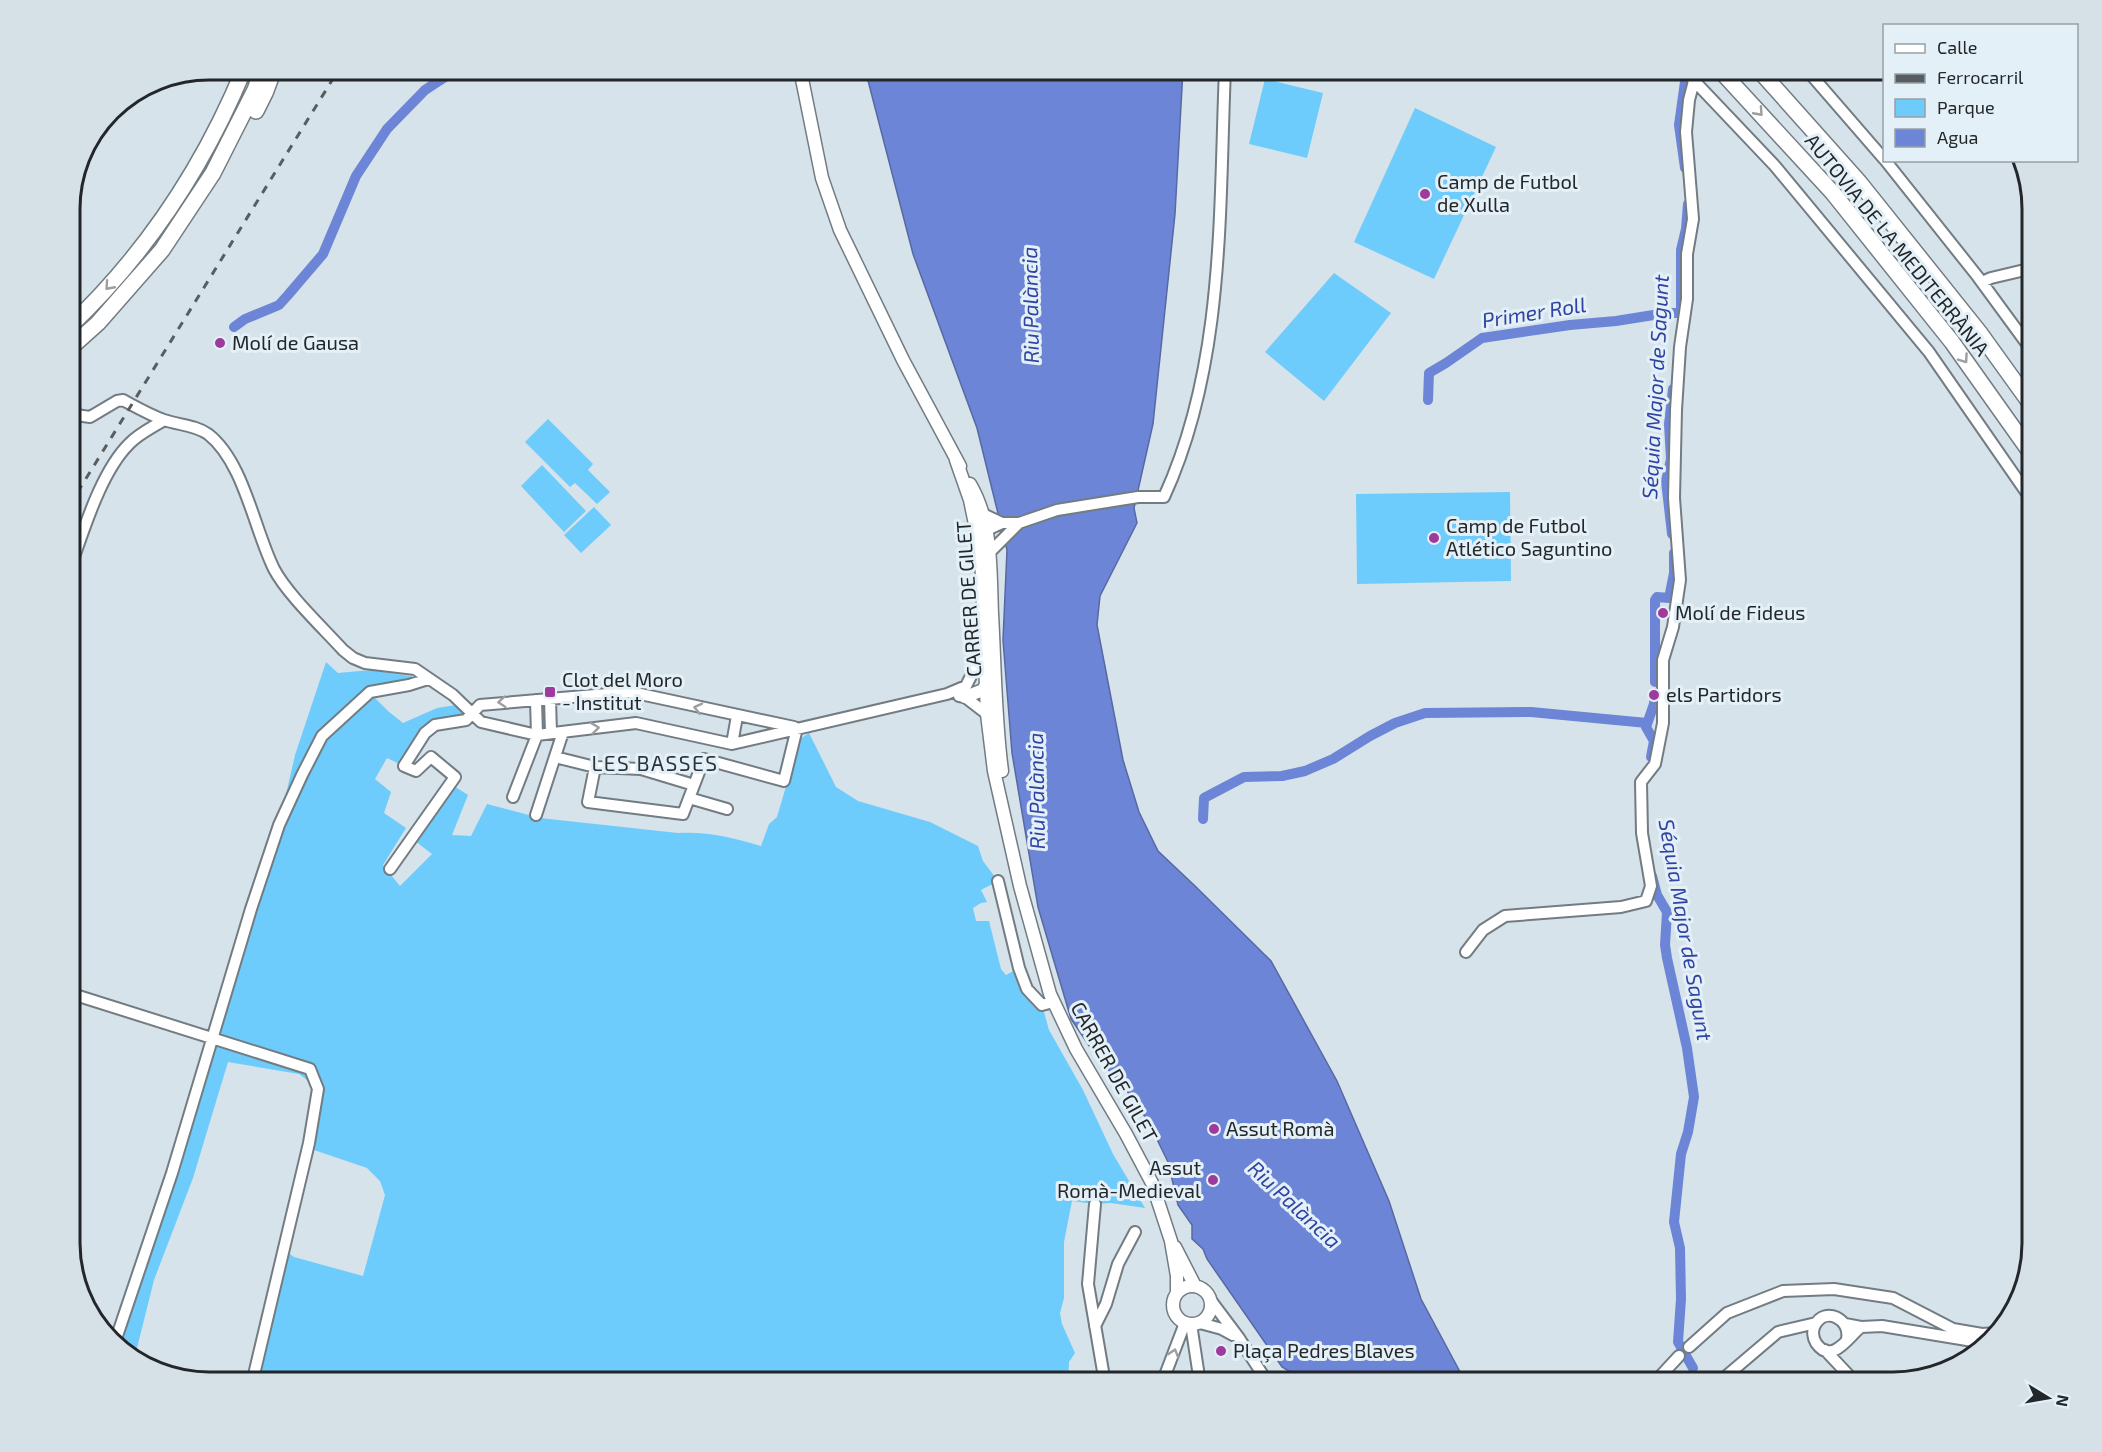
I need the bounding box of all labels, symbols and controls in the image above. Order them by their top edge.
legend [1883,24,2078,162]
text: Calle [1937,36,1978,58]
text: Ferrocarril [1937,66,2024,88]
text: Parque [1937,96,1995,118]
one-way arrow [1751,105,1762,116]
text: Agua [1937,126,1978,148]
street label: AUTOVIA DE LA MEDITERRÀNIA [1801,128,1995,361]
place label: Camp de Futbol de Xulla [1437,169,1578,216]
marker: Camp de Futbol de Xulla [1418,187,1432,201]
water label: Riu Palància [1016,246,1043,364]
water label: Séquia Major de Sagunt [1636,274,1674,500]
one-way arrow [105,279,116,289]
water label: Primer Roll [1480,291,1588,332]
place label: Molí de Gausa [232,330,359,354]
marker: Molí de Gausa [213,336,227,350]
one-way arrow [1957,352,1968,363]
place label: Camp de Futbol Atlético Saguntino [1446,513,1612,560]
street label: CARRER DE GILET [951,520,985,678]
marker: Camp de Futbol Atlético Saguntino [1427,531,1441,545]
place label: Molí de Fideus [1675,600,1805,624]
marker: Molí de Fideus [1656,606,1670,620]
place label: Clot del Moro - Institut [562,667,683,714]
place label: els Partidors [1666,682,1782,706]
marker: Clot del Moro - Institut [543,685,557,699]
marker: els Partidors [1647,688,1661,702]
one-way arrow [498,696,507,709]
one-way arrow [694,702,704,715]
one-way arrow [590,722,599,735]
water label: Riu Palància [1022,732,1049,850]
district label: LES BASSES [591,750,719,775]
water label: Séquia Major de Sagunt [1654,817,1718,1043]
street label: CARRER DE GILET [1066,997,1163,1146]
place label: Assut Romà [1226,1116,1334,1140]
marker: Assut Romà [1207,1122,1221,1136]
place label: Assut Romà-Medieval [1057,1155,1201,1202]
water label: Riu Palància [1244,1155,1346,1253]
marker: Assut Romà-Medieval [1206,1173,1220,1187]
place label: Plaça Pedres Blaves [1233,1338,1415,1363]
marker: Plaça Pedres Blaves [1214,1344,1228,1358]
one-way arrow [1167,1348,1179,1359]
north arrow [2018,1368,2078,1428]
text: N [2053,1393,2074,1408]

